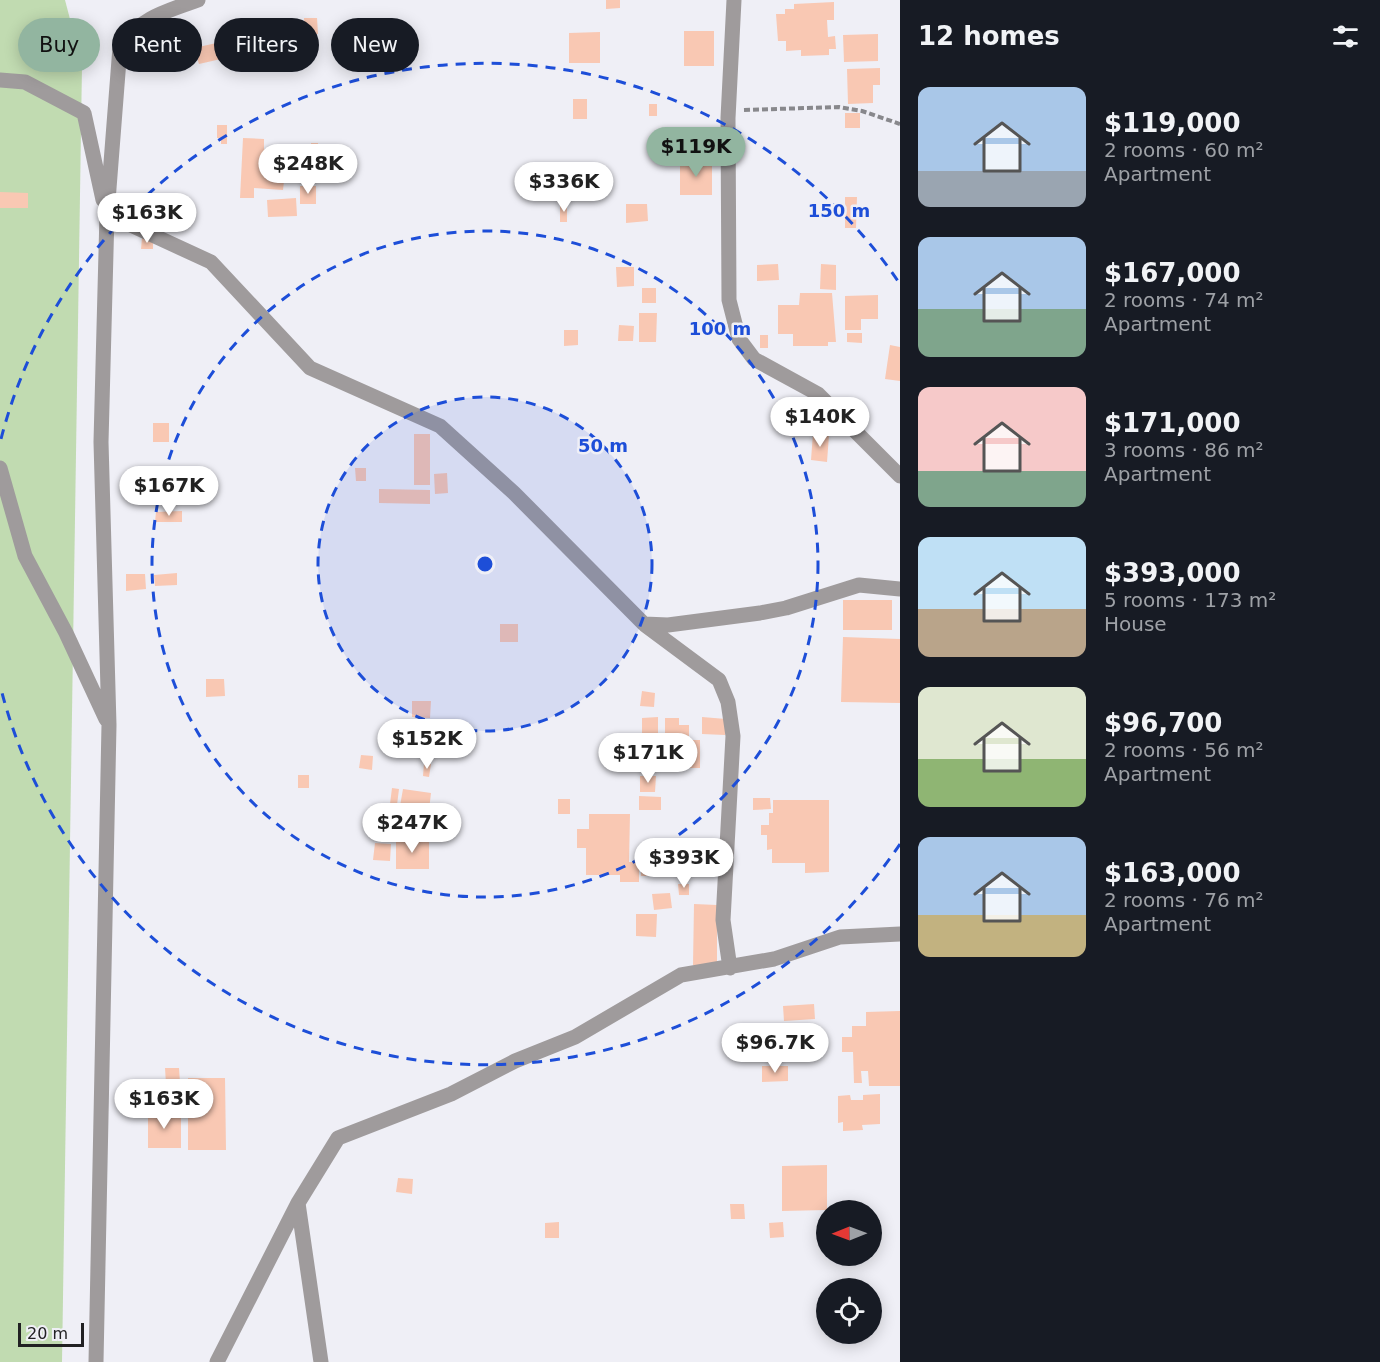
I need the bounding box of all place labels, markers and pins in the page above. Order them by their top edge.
pin: $119K [654,127,738,178]
pin: $248K [266,144,350,195]
pin: $336K [522,162,606,213]
pin: $163K [105,193,189,244]
pin: $140K [778,397,862,448]
pin: $167K [127,466,211,517]
centre of rings [475,554,495,574]
pin: $152K [385,719,469,770]
pin: $171K [606,733,690,784]
pin: $247K [370,803,454,854]
pin: $393K [642,838,726,889]
pin: $96.7K [726,1023,824,1074]
pin: $163K [122,1079,206,1130]

